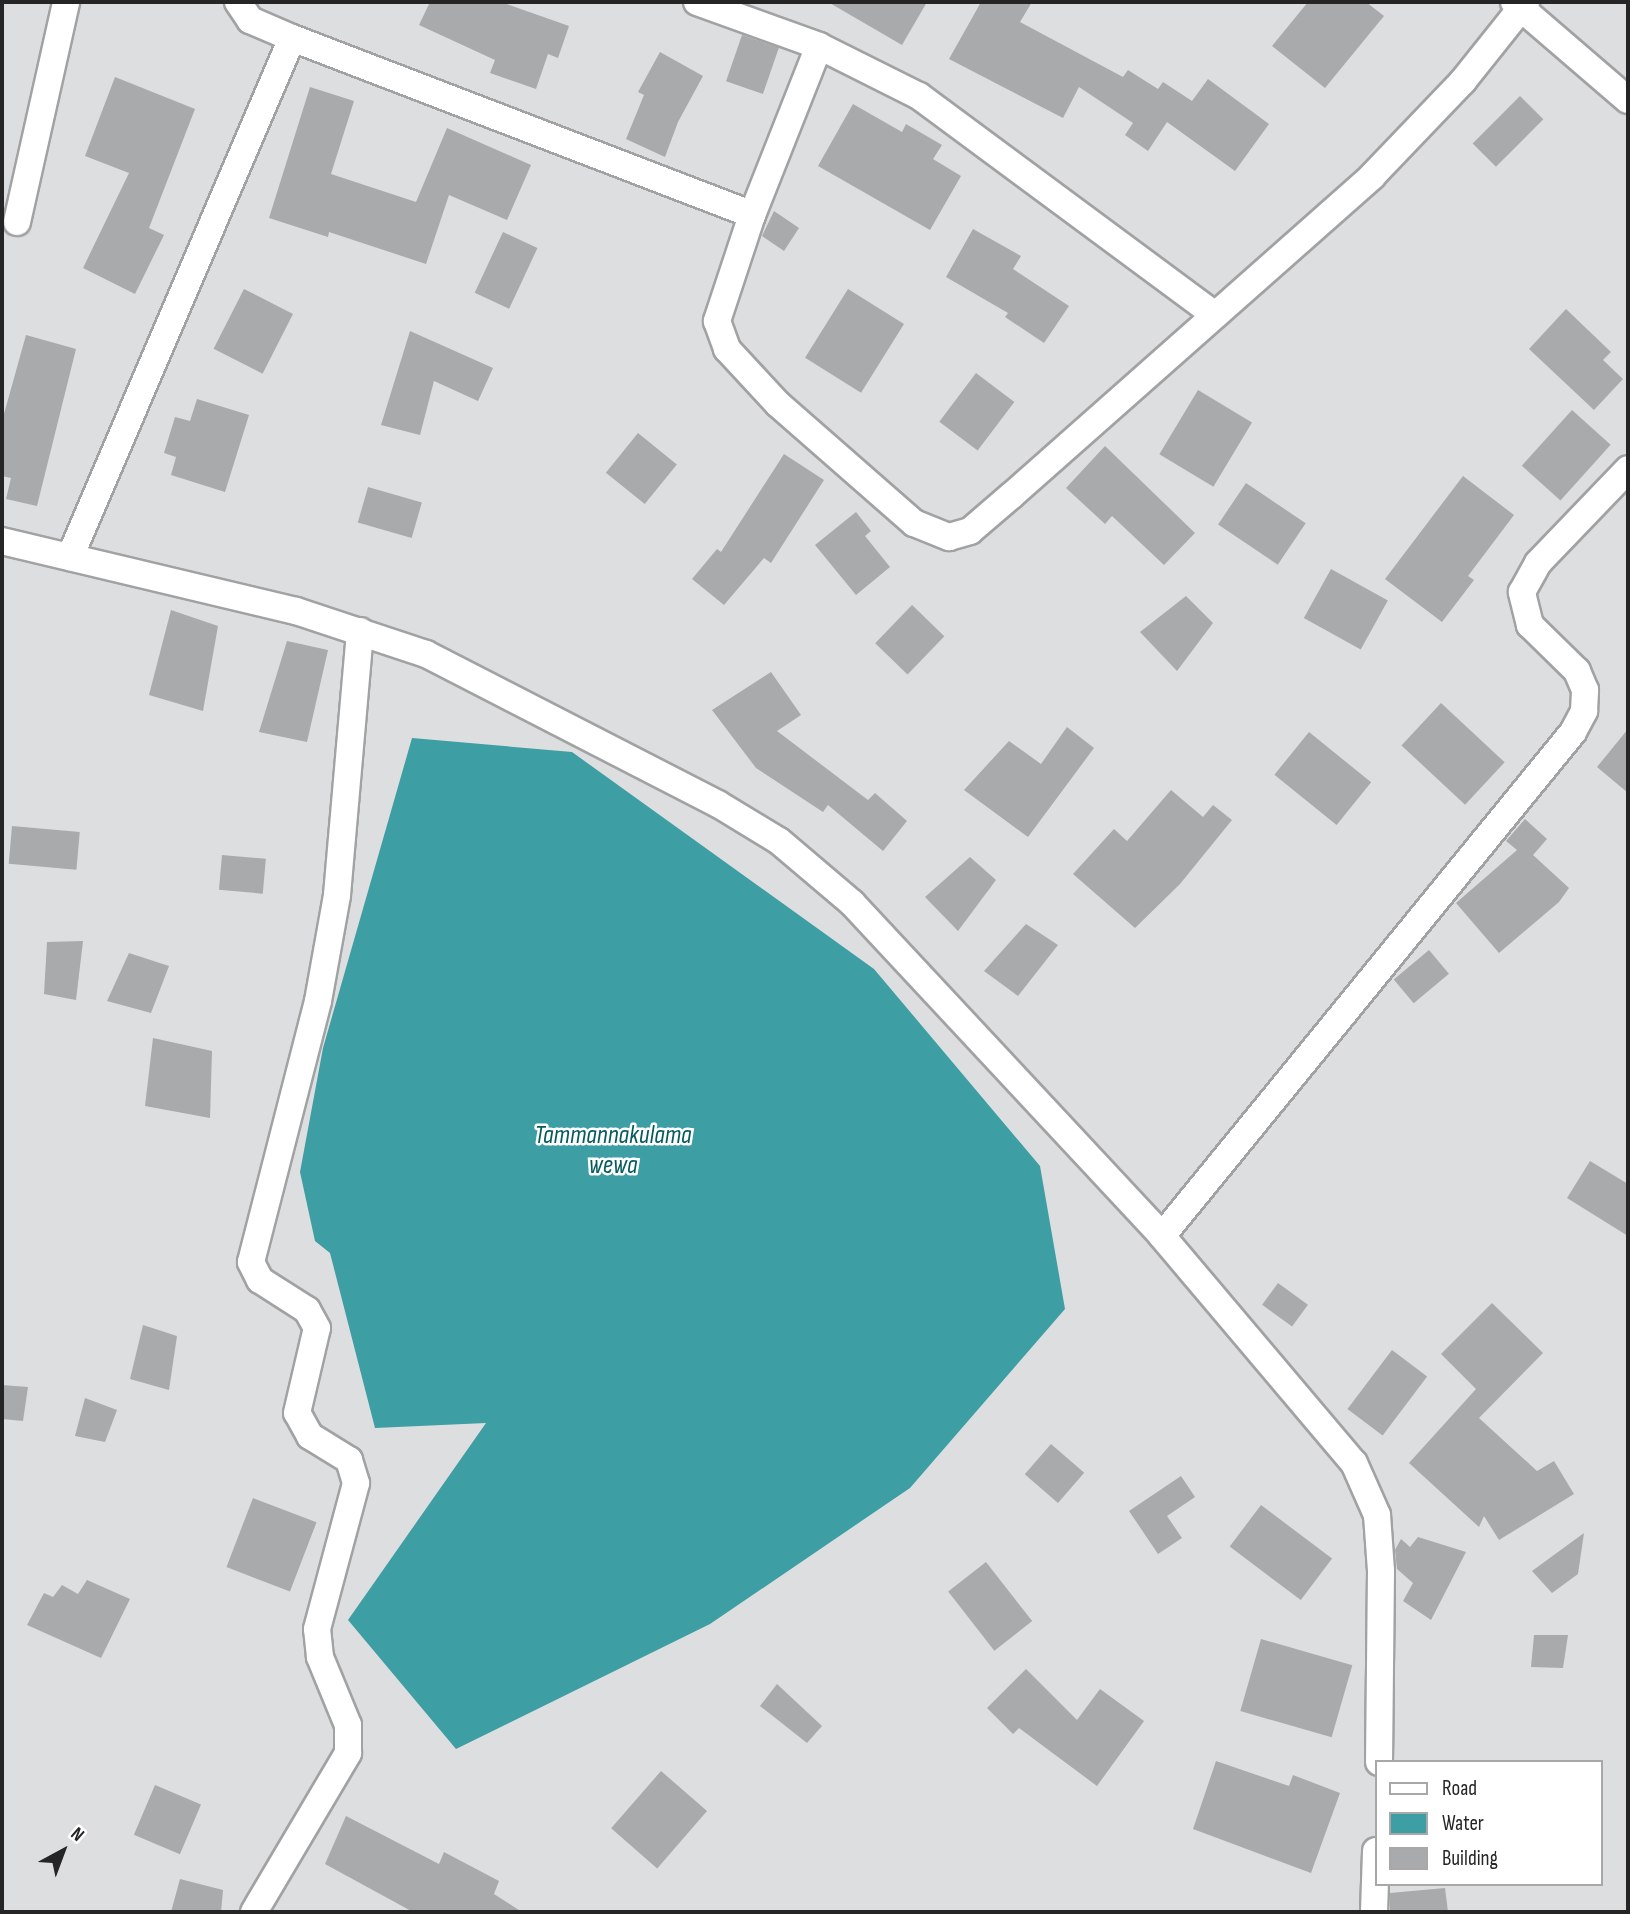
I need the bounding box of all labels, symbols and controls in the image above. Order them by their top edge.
water label: Tammannakulama wewa [534,1120,692,1182]
legend [1374,1760,1602,1886]
text: Road [1442,1776,1477,1801]
text: Water [1442,1811,1484,1836]
north arrow [28,1816,98,1886]
text: N [66,1823,88,1847]
text: Building [1442,1846,1498,1871]

